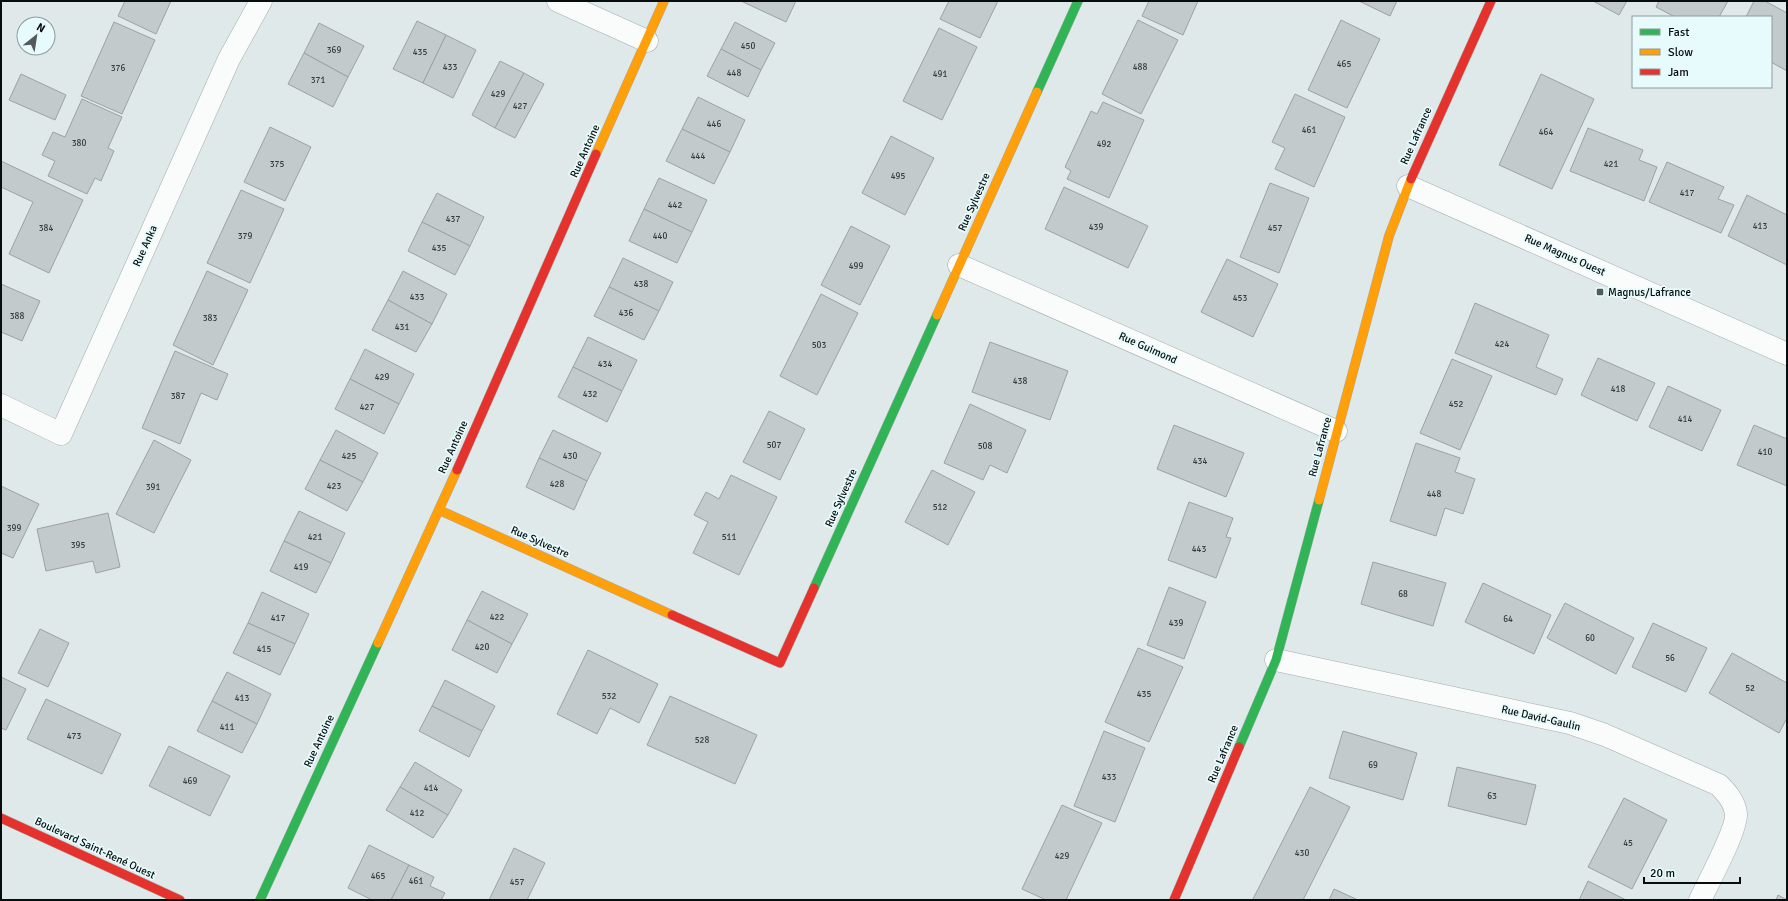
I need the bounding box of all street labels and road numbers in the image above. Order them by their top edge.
street label: Rue Lafrance [1398,105,1434,167]
street label: Rue Antoine [567,122,603,180]
street label: Rue Sylvestre [955,171,993,233]
street label: Rue Anka [130,223,160,269]
street label: Rue Magnus Ouest [1523,231,1608,279]
street label: Rue Guimond [1117,329,1179,367]
street label: Rue Lafrance [1306,416,1334,478]
street label: Rue Antoine [435,418,471,476]
street label: Rue Sylvestre [822,467,860,529]
street label: Rue Sylvestre [509,523,571,561]
street label: Rue David-Gaulin [1500,703,1582,733]
street label: Rue Antoine [301,712,337,770]
street label: Rue Lafrance [1205,723,1241,785]
street label: Boulevard Saint-René Ouest [33,814,157,882]

